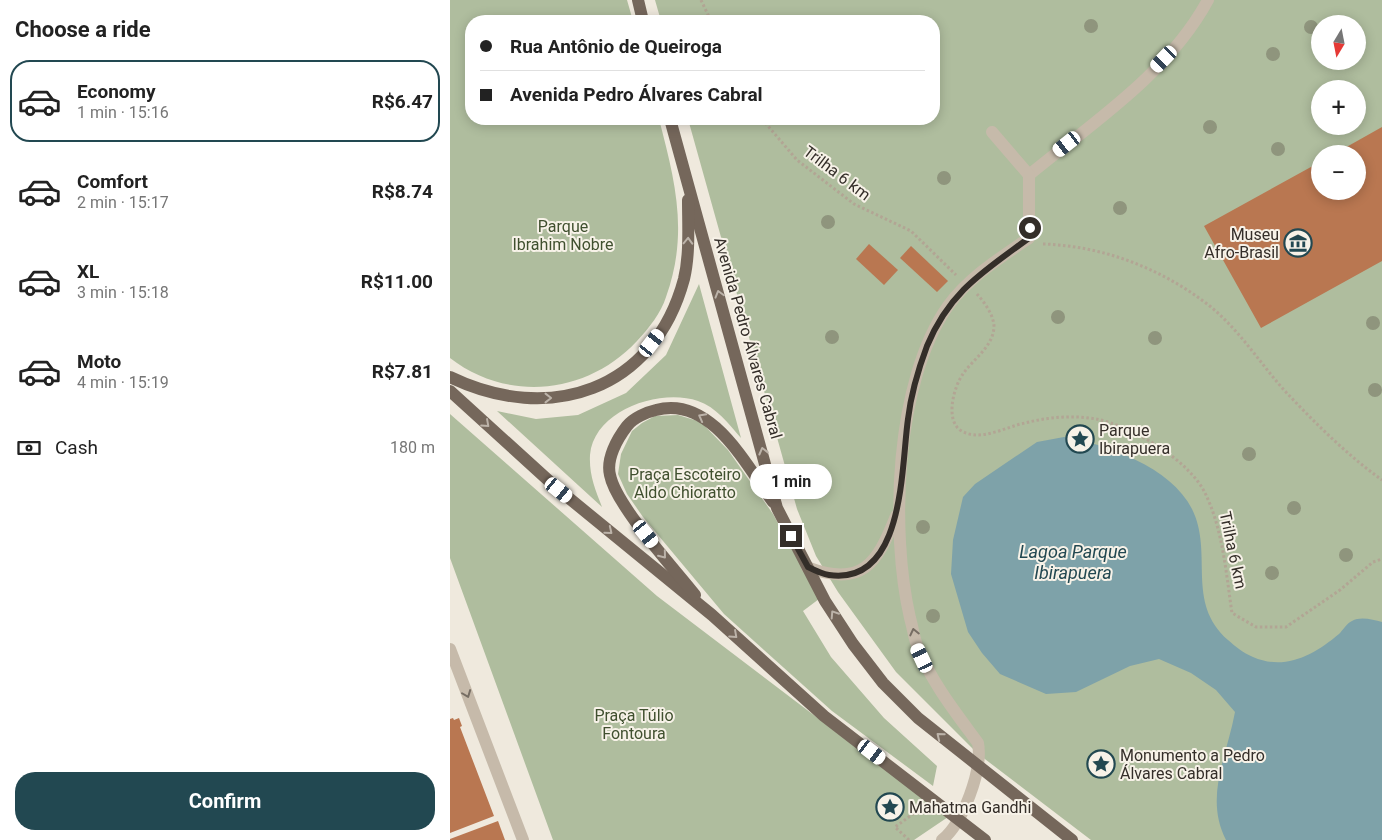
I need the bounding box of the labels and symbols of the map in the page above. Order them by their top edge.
north arrow [1311,15,1366,70]
car [1148,43,1179,75]
car [1050,129,1083,159]
street label: Trilha 6 km [800,142,874,204]
park label: Parque Ibrahim Nobre [512,217,614,254]
route start [1019,217,1041,239]
place label: Museu Afro-Brasil [1204,225,1279,262]
museum icon: Museu Afro-Brasil [1283,228,1313,258]
street label: Avenida Pedro Álvares Cabral [710,235,786,441]
one-way arrow [683,237,693,244]
one-way arrow [715,290,725,299]
car [636,327,667,359]
one-way arrow [544,393,552,403]
one-way arrow [698,413,707,423]
one-way arrow [481,418,490,427]
place label: Parque Ibirapuera [1099,421,1170,458]
place icon: Parque Ibirapuera [1065,424,1095,454]
one-way arrow [758,447,768,455]
callout: 1 min [750,464,832,498]
park label: Praça Escoteiro Aldo Chioratto [629,465,741,502]
car [542,475,575,505]
street label: Trilha 6 km [1216,510,1250,590]
car [630,518,661,550]
one-way arrow [603,525,612,534]
route end [780,525,802,547]
water label: Lagoa Parque Ibirapuera [1019,541,1127,583]
one-way arrow [658,549,666,558]
one-way arrow [831,611,840,620]
one-way arrow [909,627,920,636]
one-way arrow [728,629,737,638]
car [908,641,935,675]
one-way arrow [461,689,471,698]
park label: Praça Túlio Fontoura [594,706,674,743]
one-way arrow [937,734,946,742]
car [855,737,888,767]
place label: Monumento a Pedro Álvares Cabral [1120,746,1265,783]
place icon: Monumento a Pedro Álvares Cabral [1086,749,1116,779]
place icon: Mahatma Gandhi [875,792,905,822]
place label: Mahatma Gandhi [909,798,1031,817]

